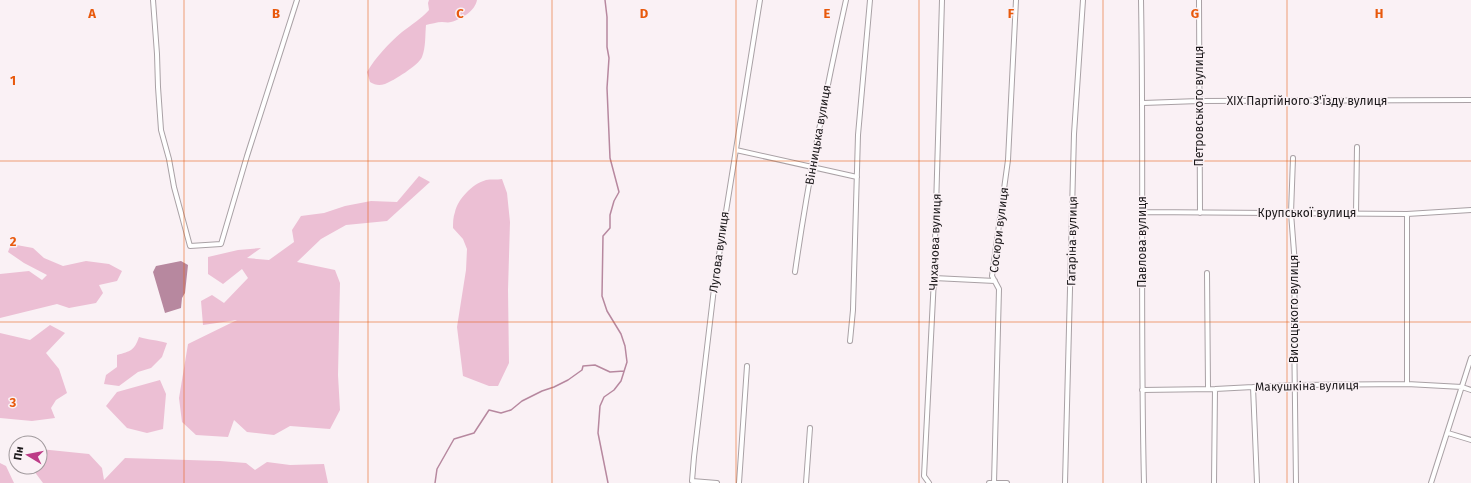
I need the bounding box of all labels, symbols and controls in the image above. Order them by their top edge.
text: A [87,6,96,21]
text: B [272,6,280,21]
text: C [456,6,464,21]
text: D [640,6,649,21]
text: E [824,6,831,21]
text: F [1008,6,1015,21]
text: G [1191,6,1199,21]
text: H [1375,6,1383,21]
street label: Петровського вулиця [1192,46,1206,166]
text: 1 [10,73,16,88]
street label: Вінницька вулиця [802,84,834,186]
street label: XIX Партійного З'їзду вулиця [1227,94,1387,108]
street label: Сосюри вулиця [987,186,1011,274]
street label: Чихачова вулиця [926,193,944,291]
street label: Гагаріна вулиця [1064,196,1080,286]
street label: Павлова вулиця [1135,196,1149,288]
street label: Крупської вулиця [1258,206,1356,220]
street label: Лугова вулиця [706,210,732,294]
text: 2 [10,234,17,249]
street label: Висоцького вулиця [1287,255,1301,363]
street label: Макушкіна вулиця [1255,378,1359,394]
text: 3 [9,395,17,410]
north arrow [8,435,48,475]
text: Пн [11,445,26,461]

